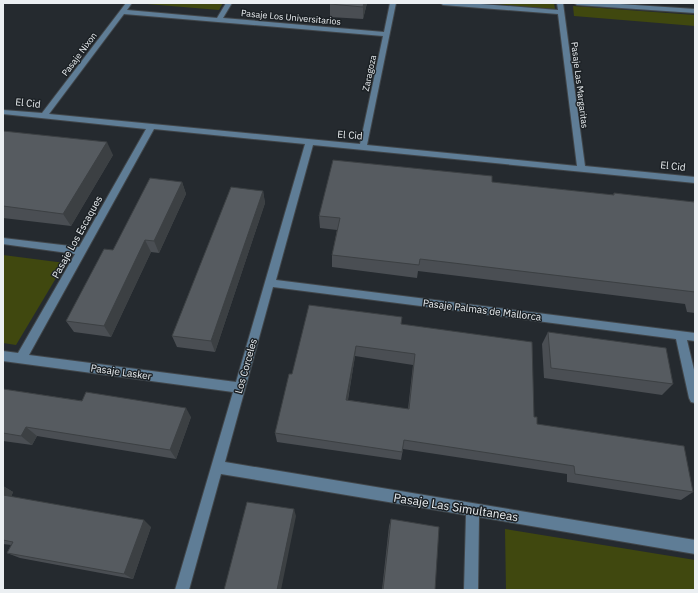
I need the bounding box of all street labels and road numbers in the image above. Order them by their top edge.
street label: Pasaje Los Universitarios [241,7,341,27]
street label: Pasaje Nixon [59,30,99,78]
street label: Pasaje Las Margaritas [569,41,591,129]
street label: Zaragoza [360,54,378,92]
street label: El Cid [15,95,41,111]
street label: El Cid [337,127,363,143]
street label: El Cid [660,158,686,174]
street label: Pasaje Los Escaques [49,193,105,281]
street label: Pasaje Palmas de Mallorca [422,296,543,324]
street label: Los Corceles [232,337,260,395]
street label: Pasaje Lasker [90,361,153,383]
street label: Pasaje Las Simultaneas [393,490,520,524]

